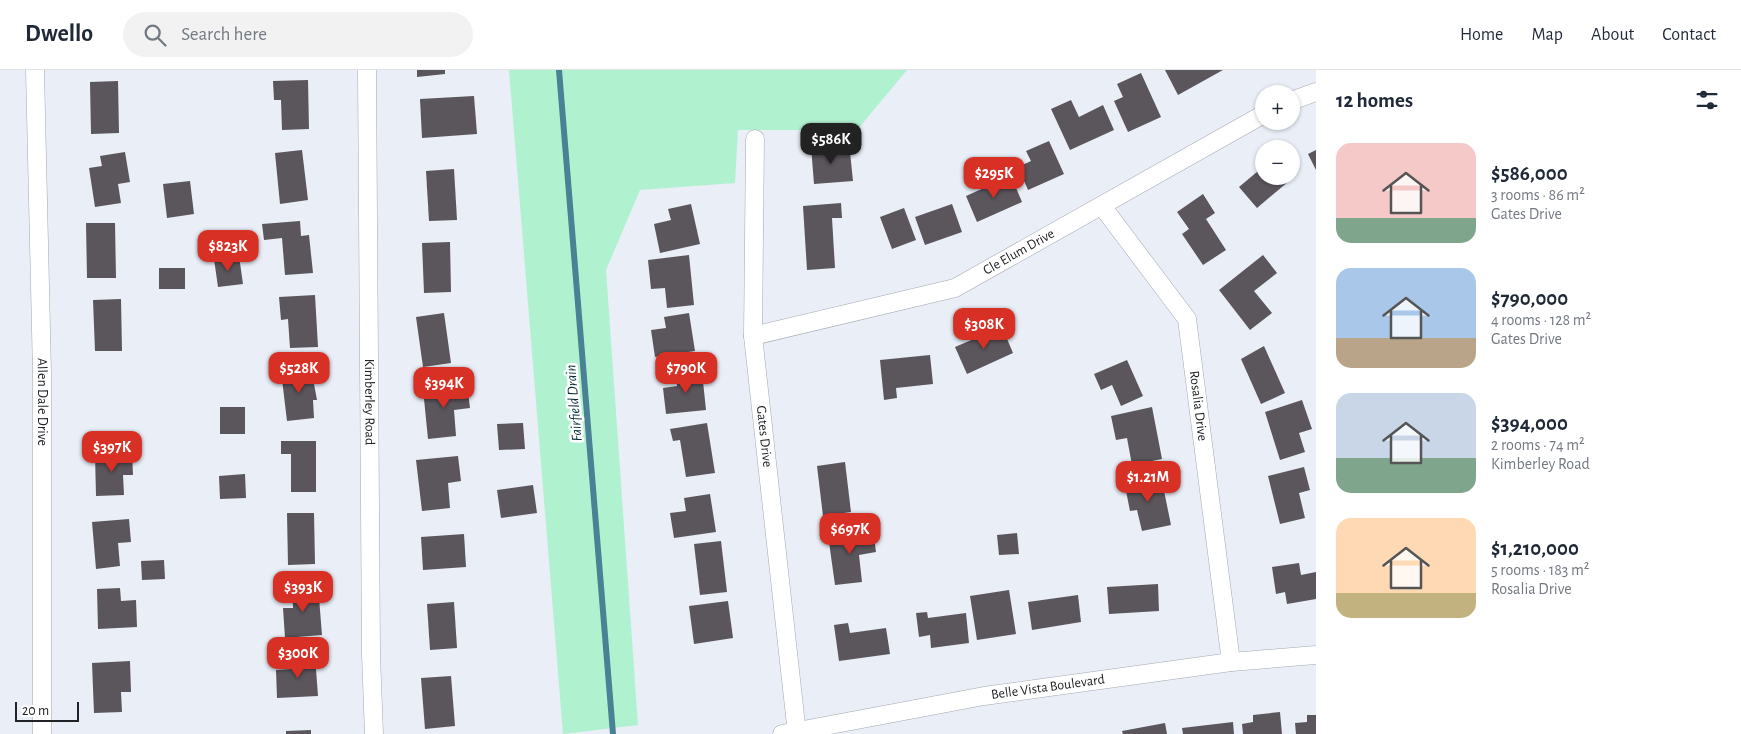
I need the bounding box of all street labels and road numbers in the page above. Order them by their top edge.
street label: Cle Elum Drive [981,226,1057,278]
street label: Allen Dale Drive [35,358,49,446]
street label: Kimberley Road [362,359,377,445]
street label: Rosalia Drive [1187,370,1210,442]
street label: Gates Drive [754,405,774,468]
street label: Belle Vista Boulevard [990,672,1106,702]

